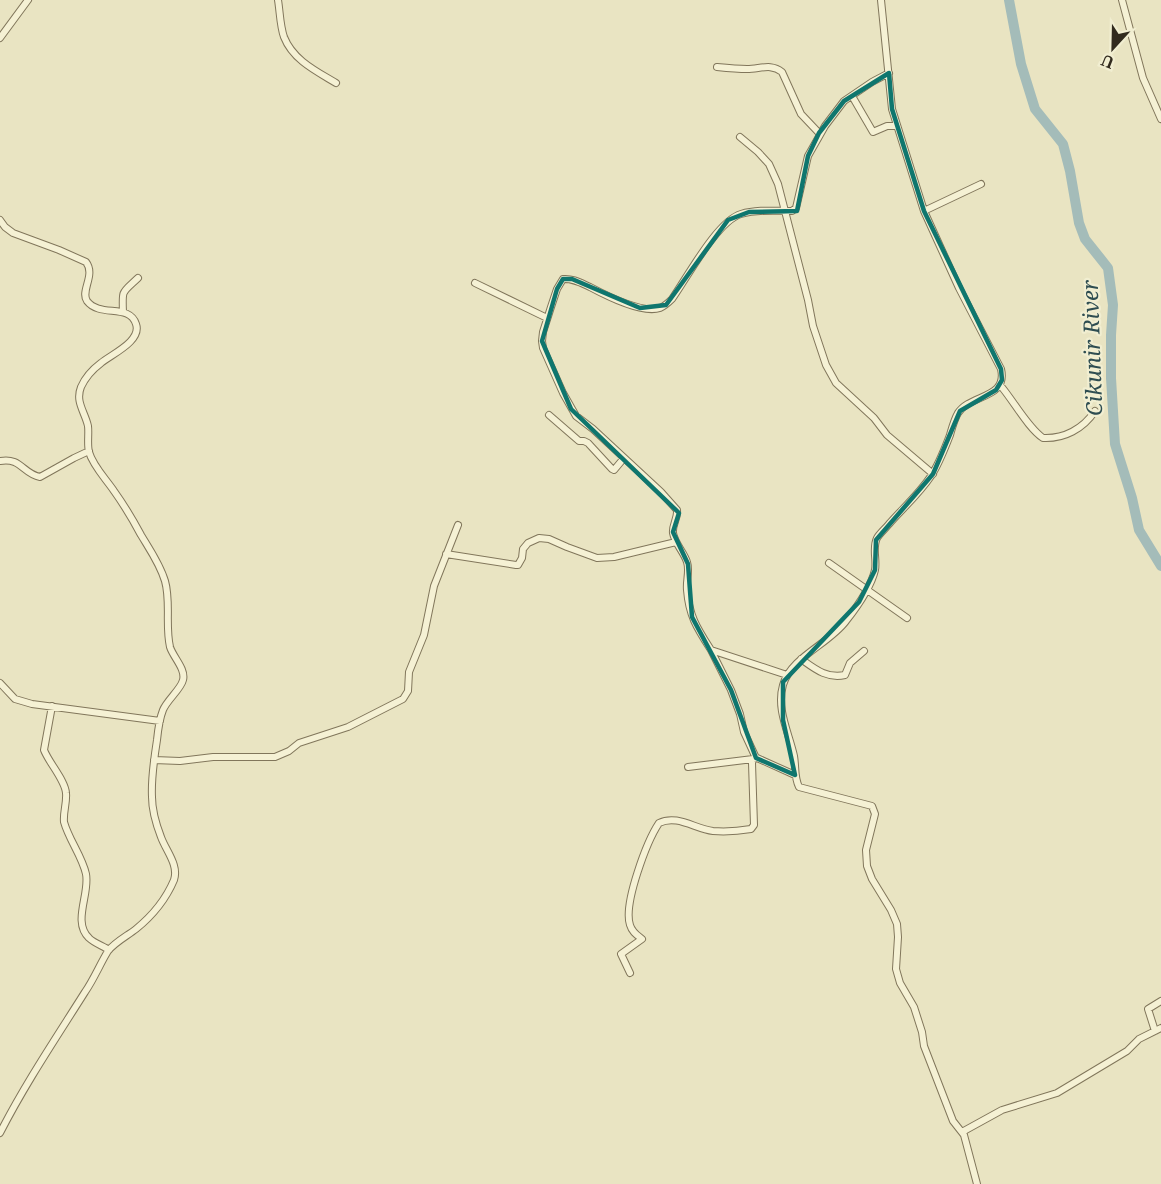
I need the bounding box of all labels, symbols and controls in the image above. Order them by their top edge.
north arrow [1083,18,1143,78]
text: U [1098,49,1117,74]
water label: Cikunir River [1074,279,1108,417]

